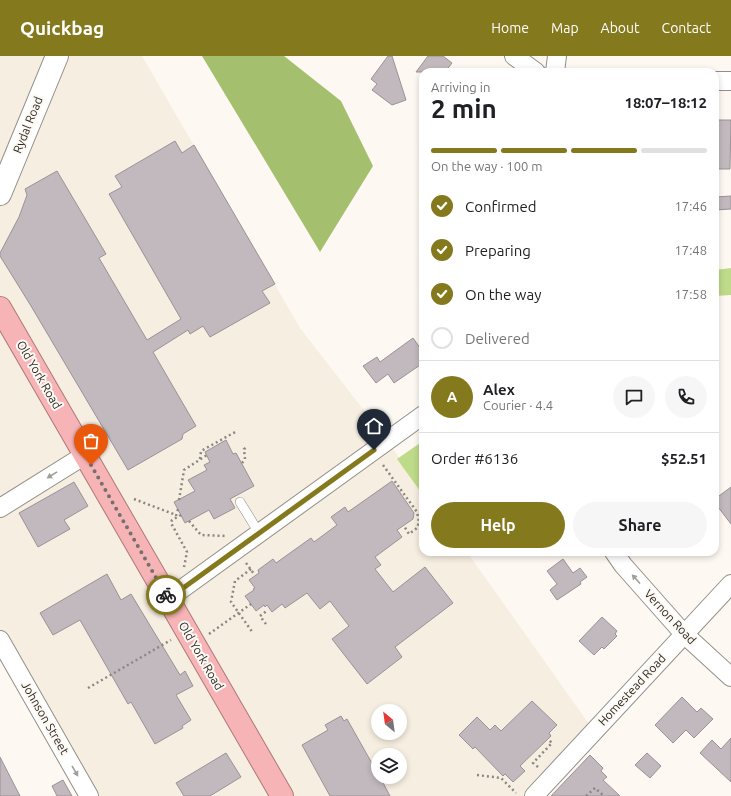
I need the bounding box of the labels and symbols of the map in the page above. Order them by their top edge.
street label: Rydal Road [10,95,45,155]
street label: Old York Road [15,338,64,411]
pin [357,409,391,450]
pin [74,424,108,465]
one-way arrow [46,472,58,479]
one-way arrow [631,574,640,584]
courier [146,575,186,615]
street label: Vernon Road [642,587,699,647]
street label: Old York Road [177,619,226,692]
street label: Homestead Road [595,651,668,728]
street label: Johnson Street [19,679,72,757]
north arrow [371,704,407,740]
one-way arrow [72,765,79,777]

